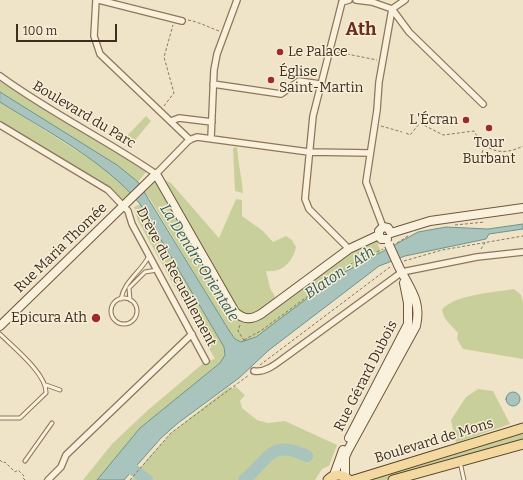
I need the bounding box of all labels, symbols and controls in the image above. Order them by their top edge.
scale bar [18,16,119,42]
district label: Ath [346,19,376,41]
text: 100 m [23,24,57,38]
place label: Le Palace [288,44,348,60]
marker: Le Palace [275,47,285,57]
place label: Église Saint-Martin [279,64,363,96]
marker: Église Saint-Martin [266,75,276,85]
street label: Boulevard du Parc [29,78,139,152]
place label: L'Écran [409,112,458,128]
marker: L'Écran [461,115,471,125]
marker: Tour Burbant [484,123,494,133]
place label: Tour Burbant [462,135,516,168]
street label: Rue Maria Thomée [11,200,111,296]
water label: La Dendre Orientale [156,201,242,325]
street label: Drève du Recueillement [132,205,220,349]
water label: Blaton - Ath [302,243,378,303]
place label: Epicura Ath [11,310,87,326]
marker: Epicura Ath [90,312,102,324]
street label: Rue Gérard Dubois [331,318,401,434]
street label: Boulevard de Mons [373,415,495,467]

